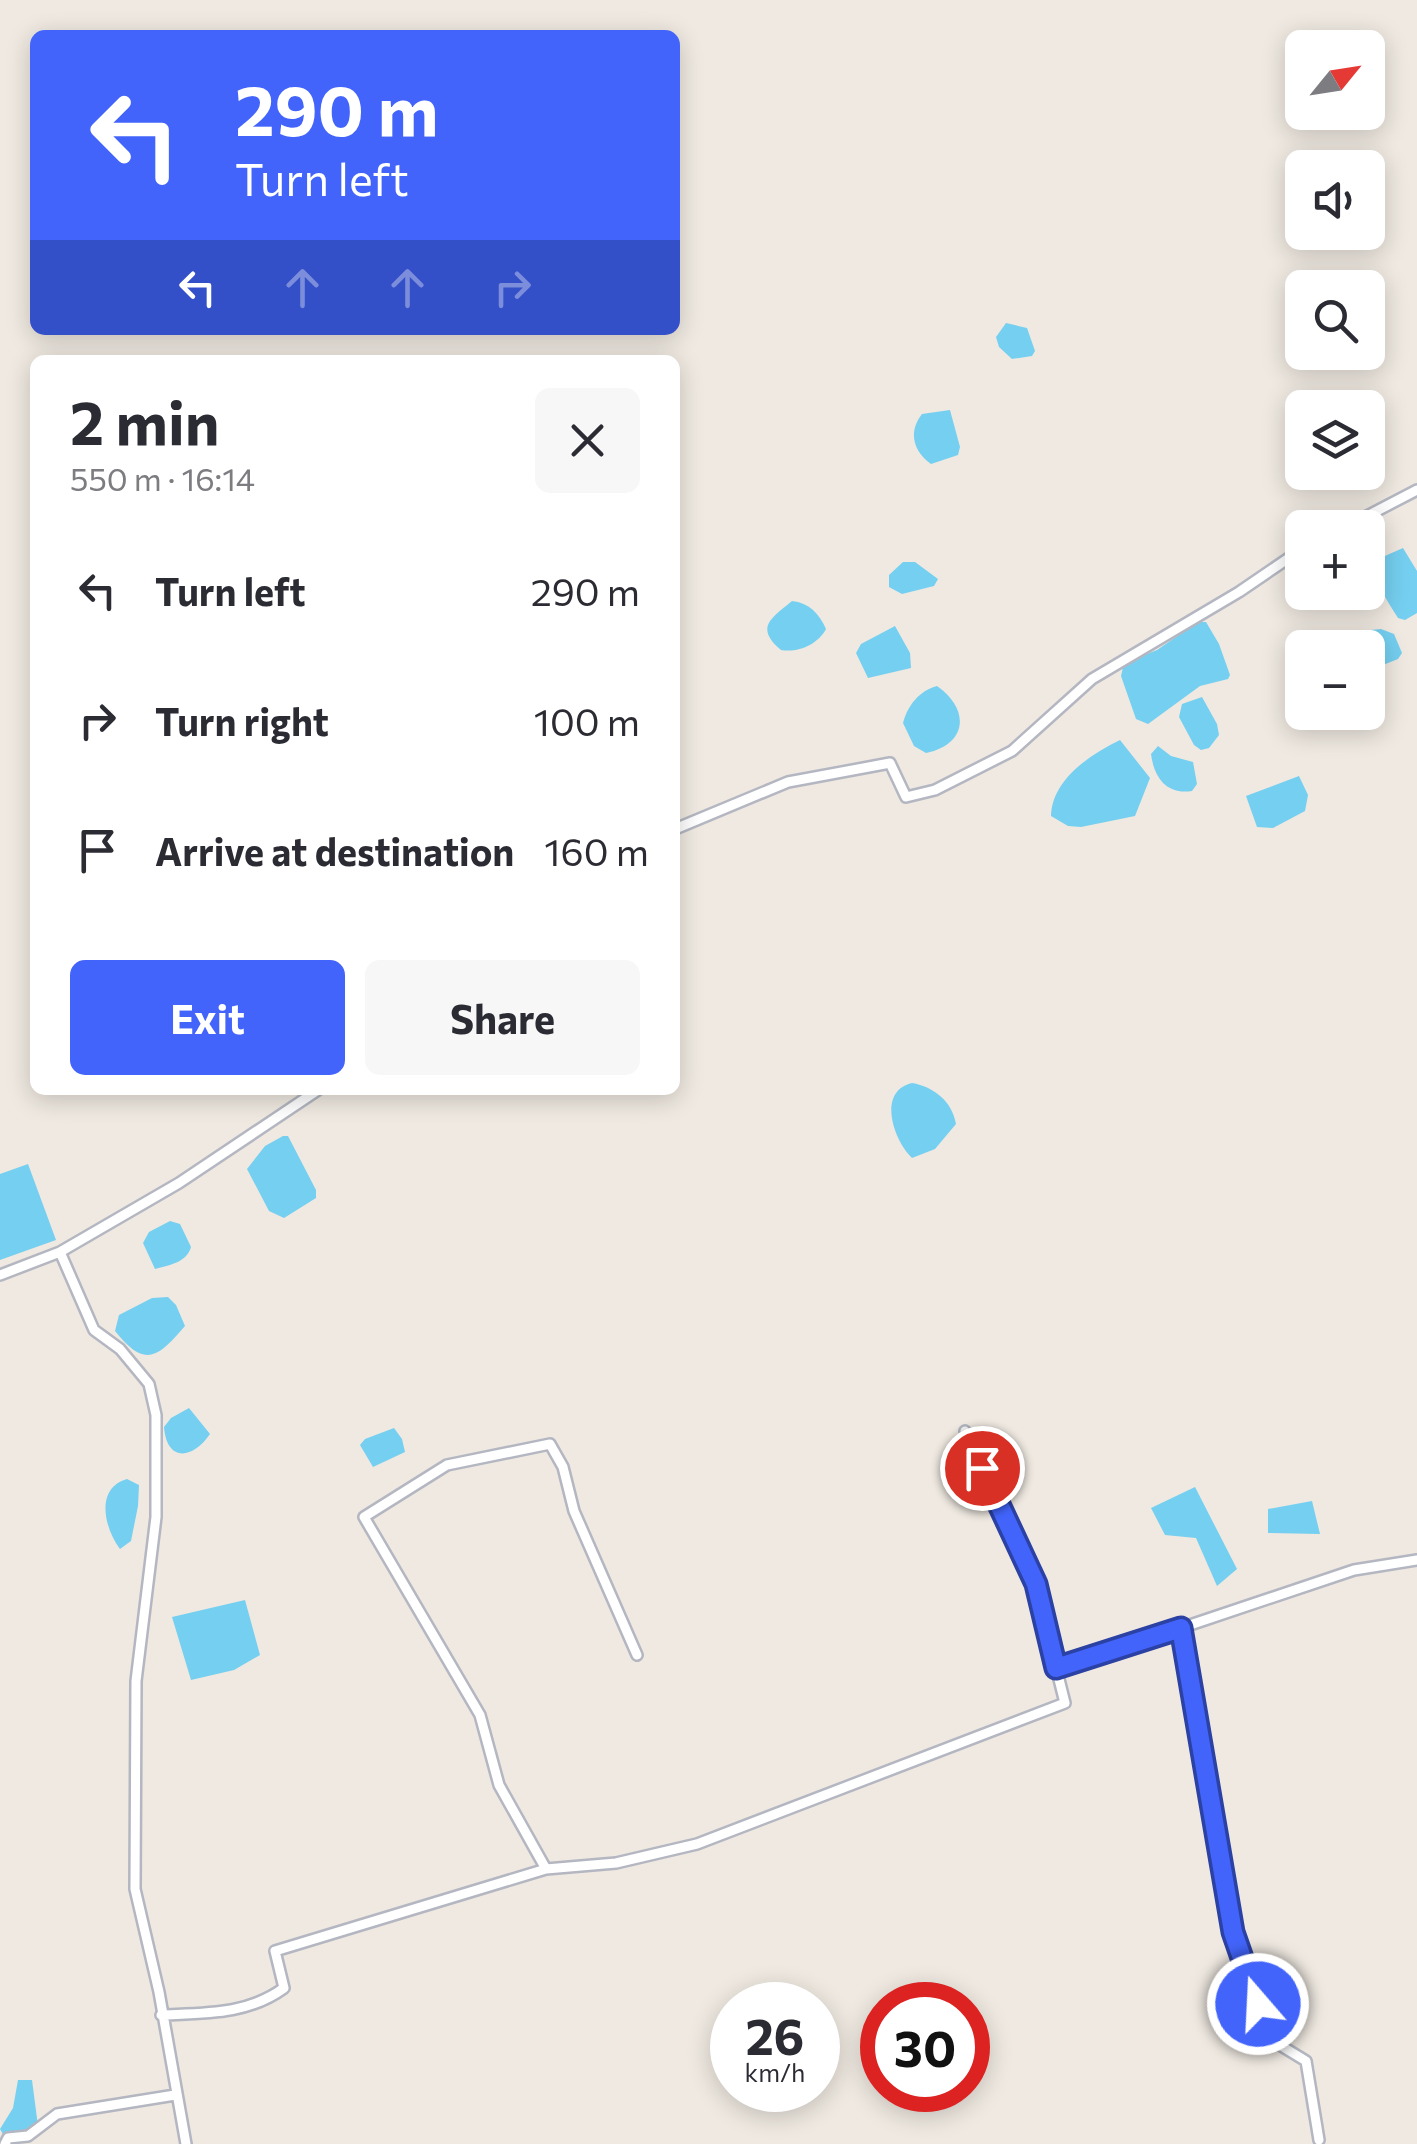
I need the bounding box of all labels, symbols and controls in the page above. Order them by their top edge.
north arrow [1285,30,1385,130]
map controls [1285,30,1385,730]
text: 290 m [235,65,439,150]
icon: left [70,70,200,200]
text: Turn left [235,150,409,205]
button: sound [1285,150,1385,250]
icon: left [170,260,225,315]
icon: ahead [275,260,330,315]
icon: ahead [380,260,435,315]
icon: right [485,260,540,315]
button: search [1285,270,1385,370]
text: 2 min [70,384,219,457]
button: close [535,388,640,493]
button: layers [1285,390,1385,490]
text: 550 m · 16:14 [70,458,255,498]
button: + [1285,510,1385,610]
icon: left [70,563,125,618]
text: Turn left [155,567,306,614]
text: 290 m [531,567,640,614]
button: − [1285,630,1385,730]
icon: right [70,693,125,748]
text: Turn right [155,697,329,744]
text: 100 m [534,697,640,744]
icon: arrive [70,823,125,878]
text: Arrive at destination [155,827,514,874]
text: 160 m [544,827,649,874]
button: Exit [70,960,345,1075]
button: Share [365,960,640,1075]
pin [940,1426,1025,1511]
icon: arrive [955,1441,1010,1496]
position arrow [1206,1952,1310,2056]
speed limit sign: 30 [860,1982,990,2112]
text: 26 [745,2004,804,2065]
text: km/h [745,2057,805,2087]

